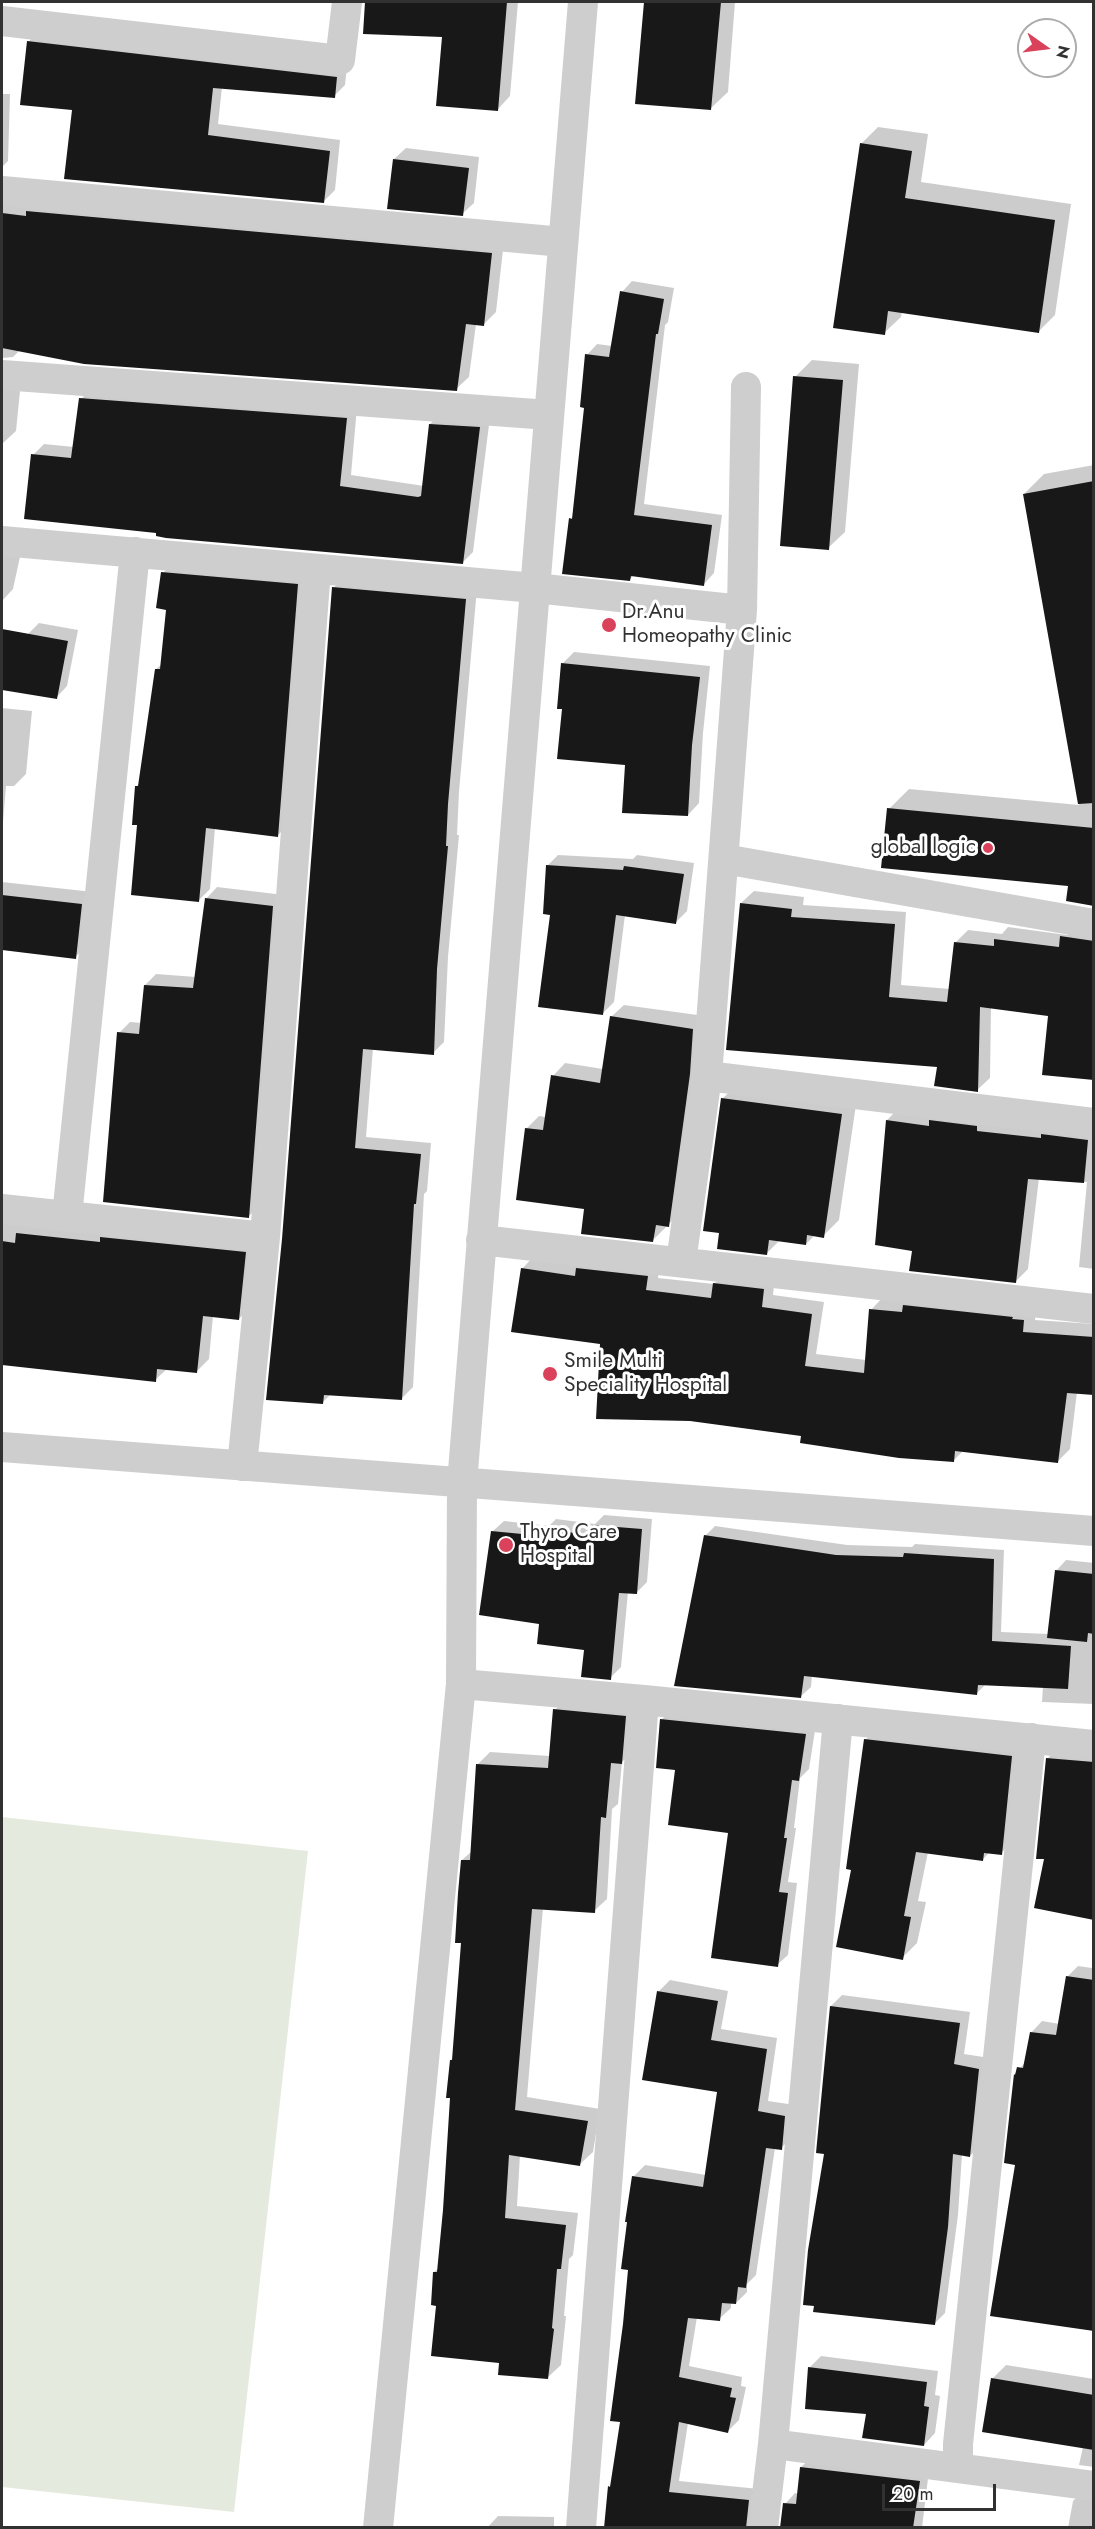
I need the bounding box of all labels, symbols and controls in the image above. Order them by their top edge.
north arrow [1017,18,1077,78]
text: N [1050,43,1076,61]
place label: Dr.Anu Homeopathy Clinic [622,600,792,650]
marker: Dr.Anu Homeopathy Clinic [600,616,618,634]
place label: global logic [871,835,976,861]
marker: global logic [981,841,995,855]
place label: Smile Multi Speciality Hospital [564,1349,727,1399]
marker: Smile Multi Speciality Hospital [541,1365,559,1383]
place label: Thyro Care Hospital [520,1520,617,1570]
marker: Thyro Care Hospital [497,1536,515,1554]
scale bar [885,2472,999,2510]
text: 20 m [893,2481,933,2507]

